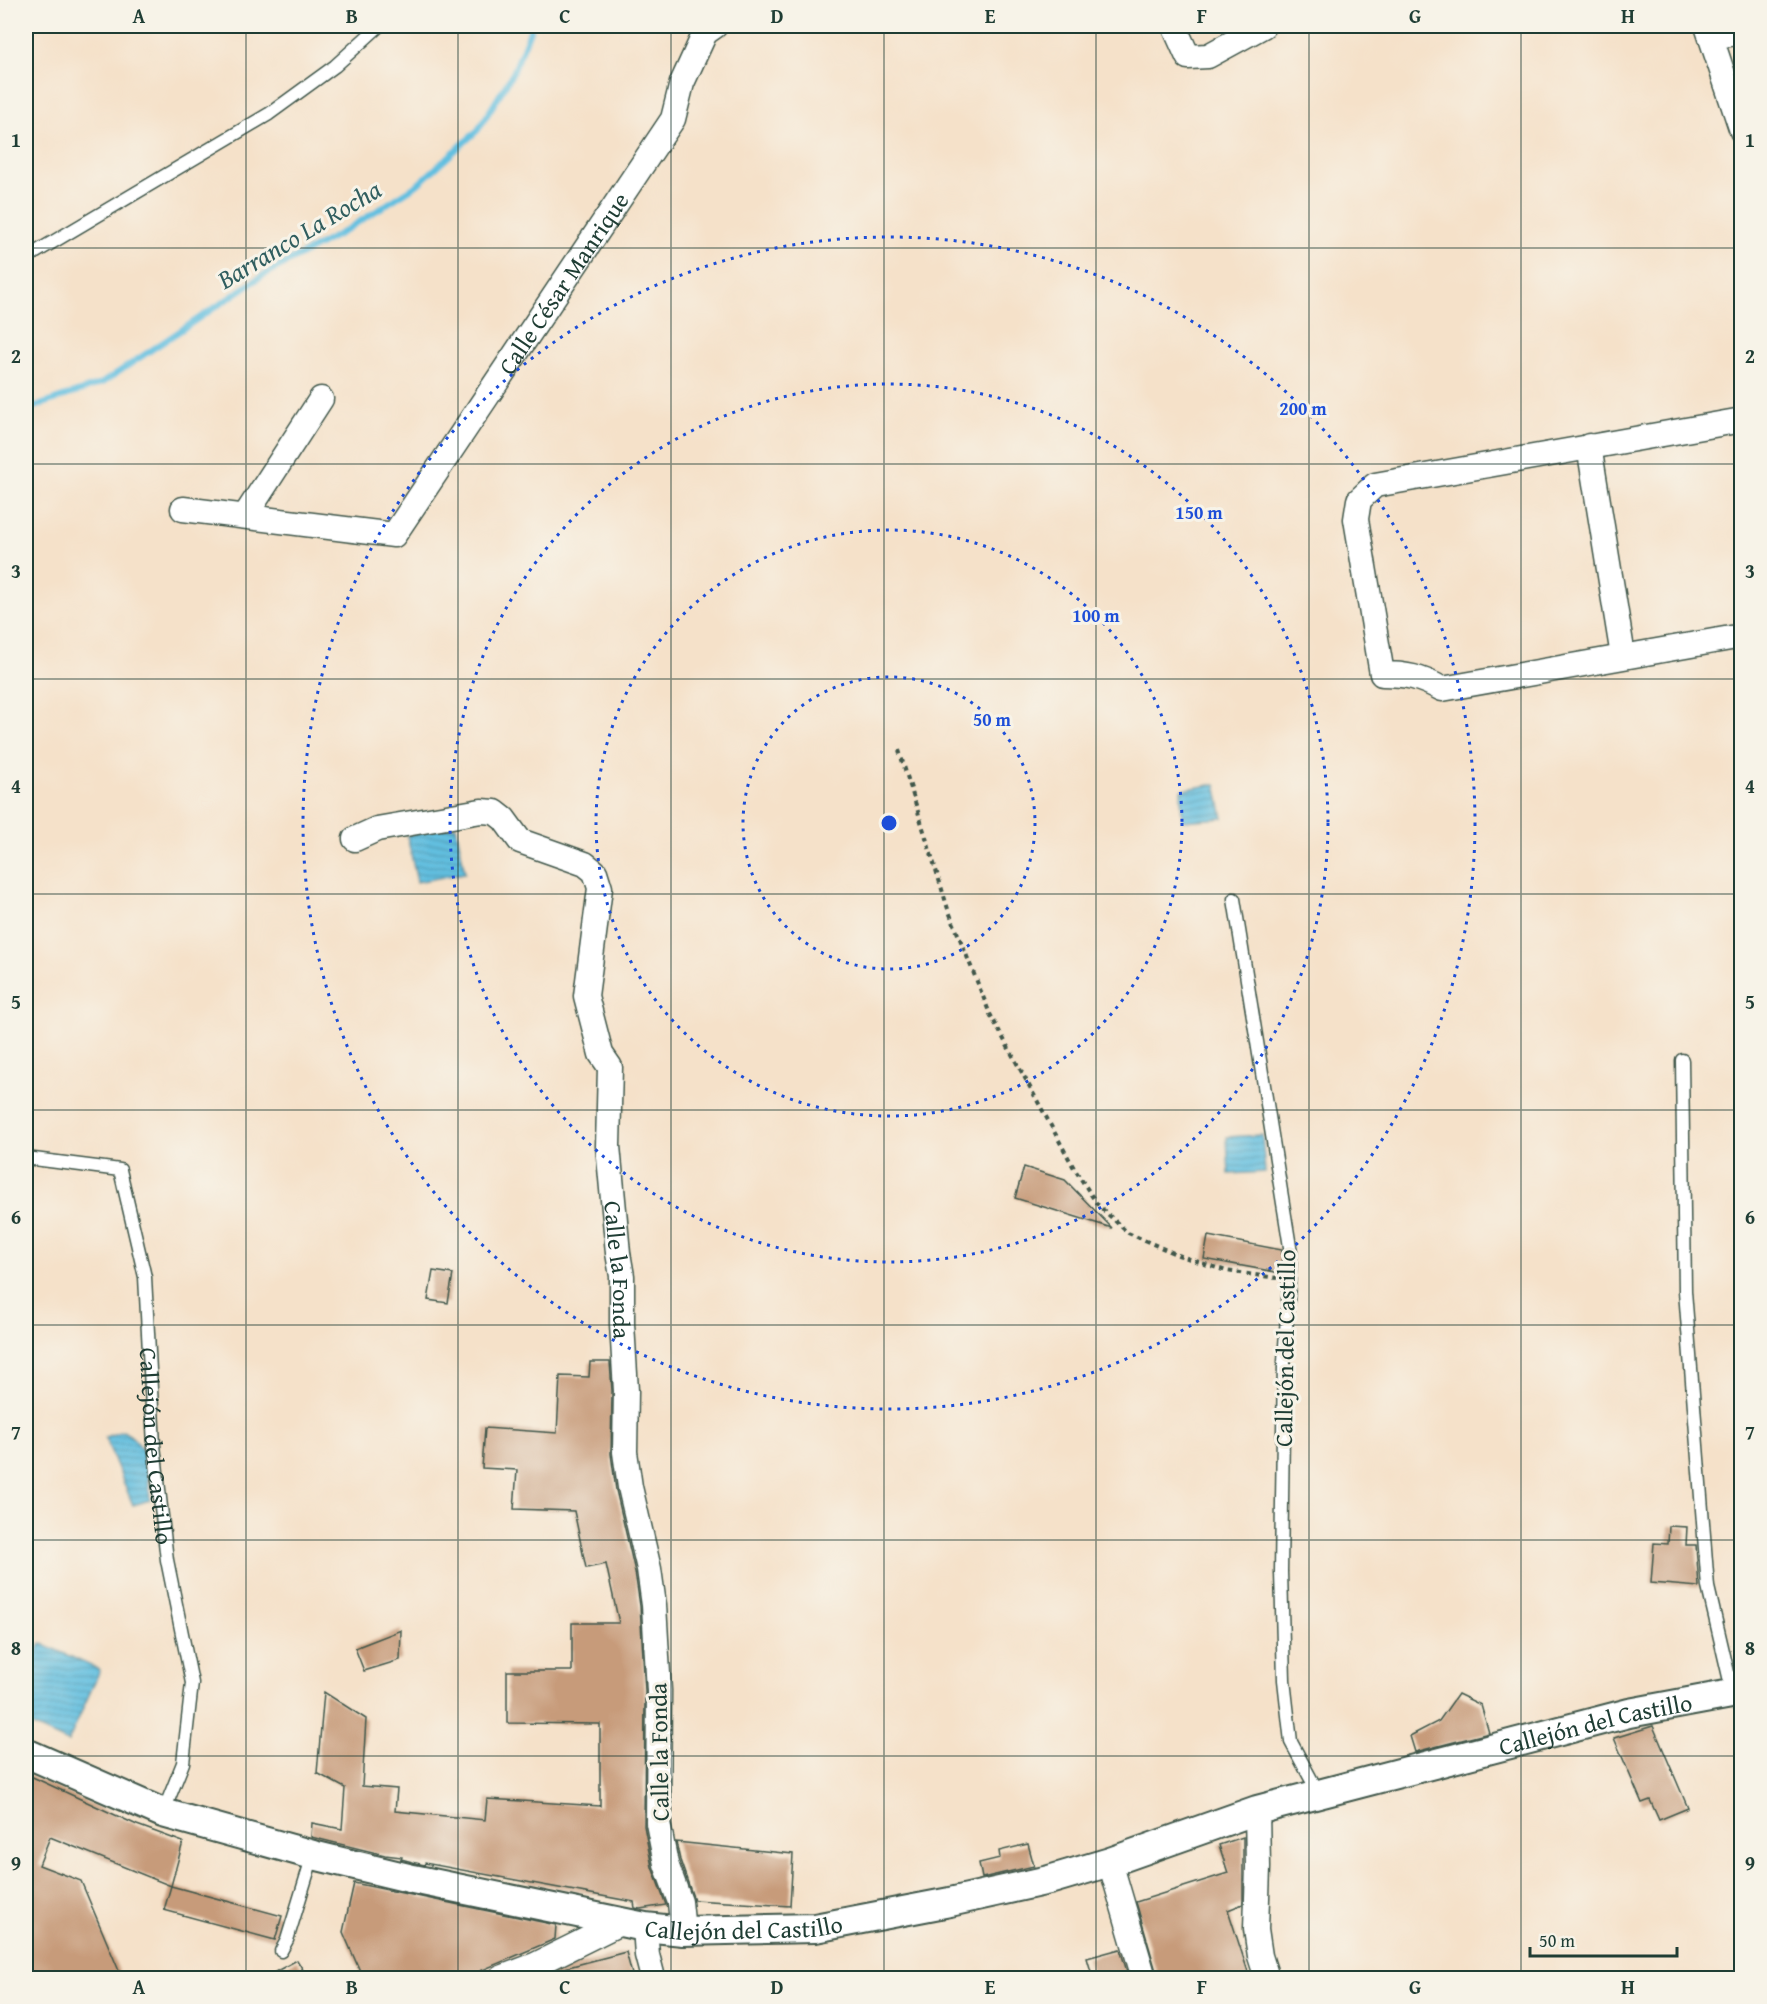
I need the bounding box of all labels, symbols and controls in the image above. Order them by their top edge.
text: A [133,1,146,30]
text: B [346,1,358,30]
text: C [559,1,571,30]
text: D [770,1,784,30]
text: E [985,1,996,30]
text: F [1197,1,1207,30]
text: G [1409,1,1421,30]
text: H [1621,1,1635,30]
text: 1 [11,125,21,154]
text: 1 [1745,125,1755,154]
water label: Barranco La Rocha [209,170,388,299]
street label: Calle César Manrique [489,185,637,381]
text: 2 [11,341,21,370]
text: 2 [1745,341,1755,370]
text: 200 m [1279,395,1327,422]
text: 150 m [1175,499,1223,526]
text: 3 [11,556,21,585]
text: 3 [1745,556,1755,585]
text: 100 m [1072,602,1120,629]
text: 50 m [973,706,1012,733]
text: 4 [11,771,21,800]
text: 4 [1745,771,1755,800]
centre of rings [879,813,899,833]
text: 5 [11,987,21,1016]
text: 5 [1745,987,1755,1016]
street label: Calle la Fonda [596,1199,640,1341]
text: 6 [11,1202,21,1231]
text: 6 [1745,1202,1755,1231]
street label: Callejón del Castillo [1266,1249,1304,1447]
street label: Callejón del Castillo [131,1346,183,1546]
text: 7 [11,1417,21,1446]
text: 7 [1745,1417,1755,1446]
text: 8 [11,1633,21,1662]
text: 8 [1745,1633,1755,1662]
street label: Calle la Fonda [640,1682,678,1822]
street label: Callejón del Castillo [1495,1684,1695,1764]
text: 9 [11,1848,21,1877]
text: 9 [1745,1848,1755,1877]
street label: Callejón del Castillo [643,1906,845,1949]
scale bar [1530,1920,1677,1958]
text: 50 m [1539,1927,1575,1954]
text: A [133,1972,146,2001]
text: B [346,1972,358,2001]
text: C [559,1972,571,2001]
text: D [770,1972,784,2001]
text: E [985,1972,996,2001]
text: F [1197,1972,1207,2001]
text: G [1409,1972,1421,2001]
text: H [1621,1972,1635,2001]

